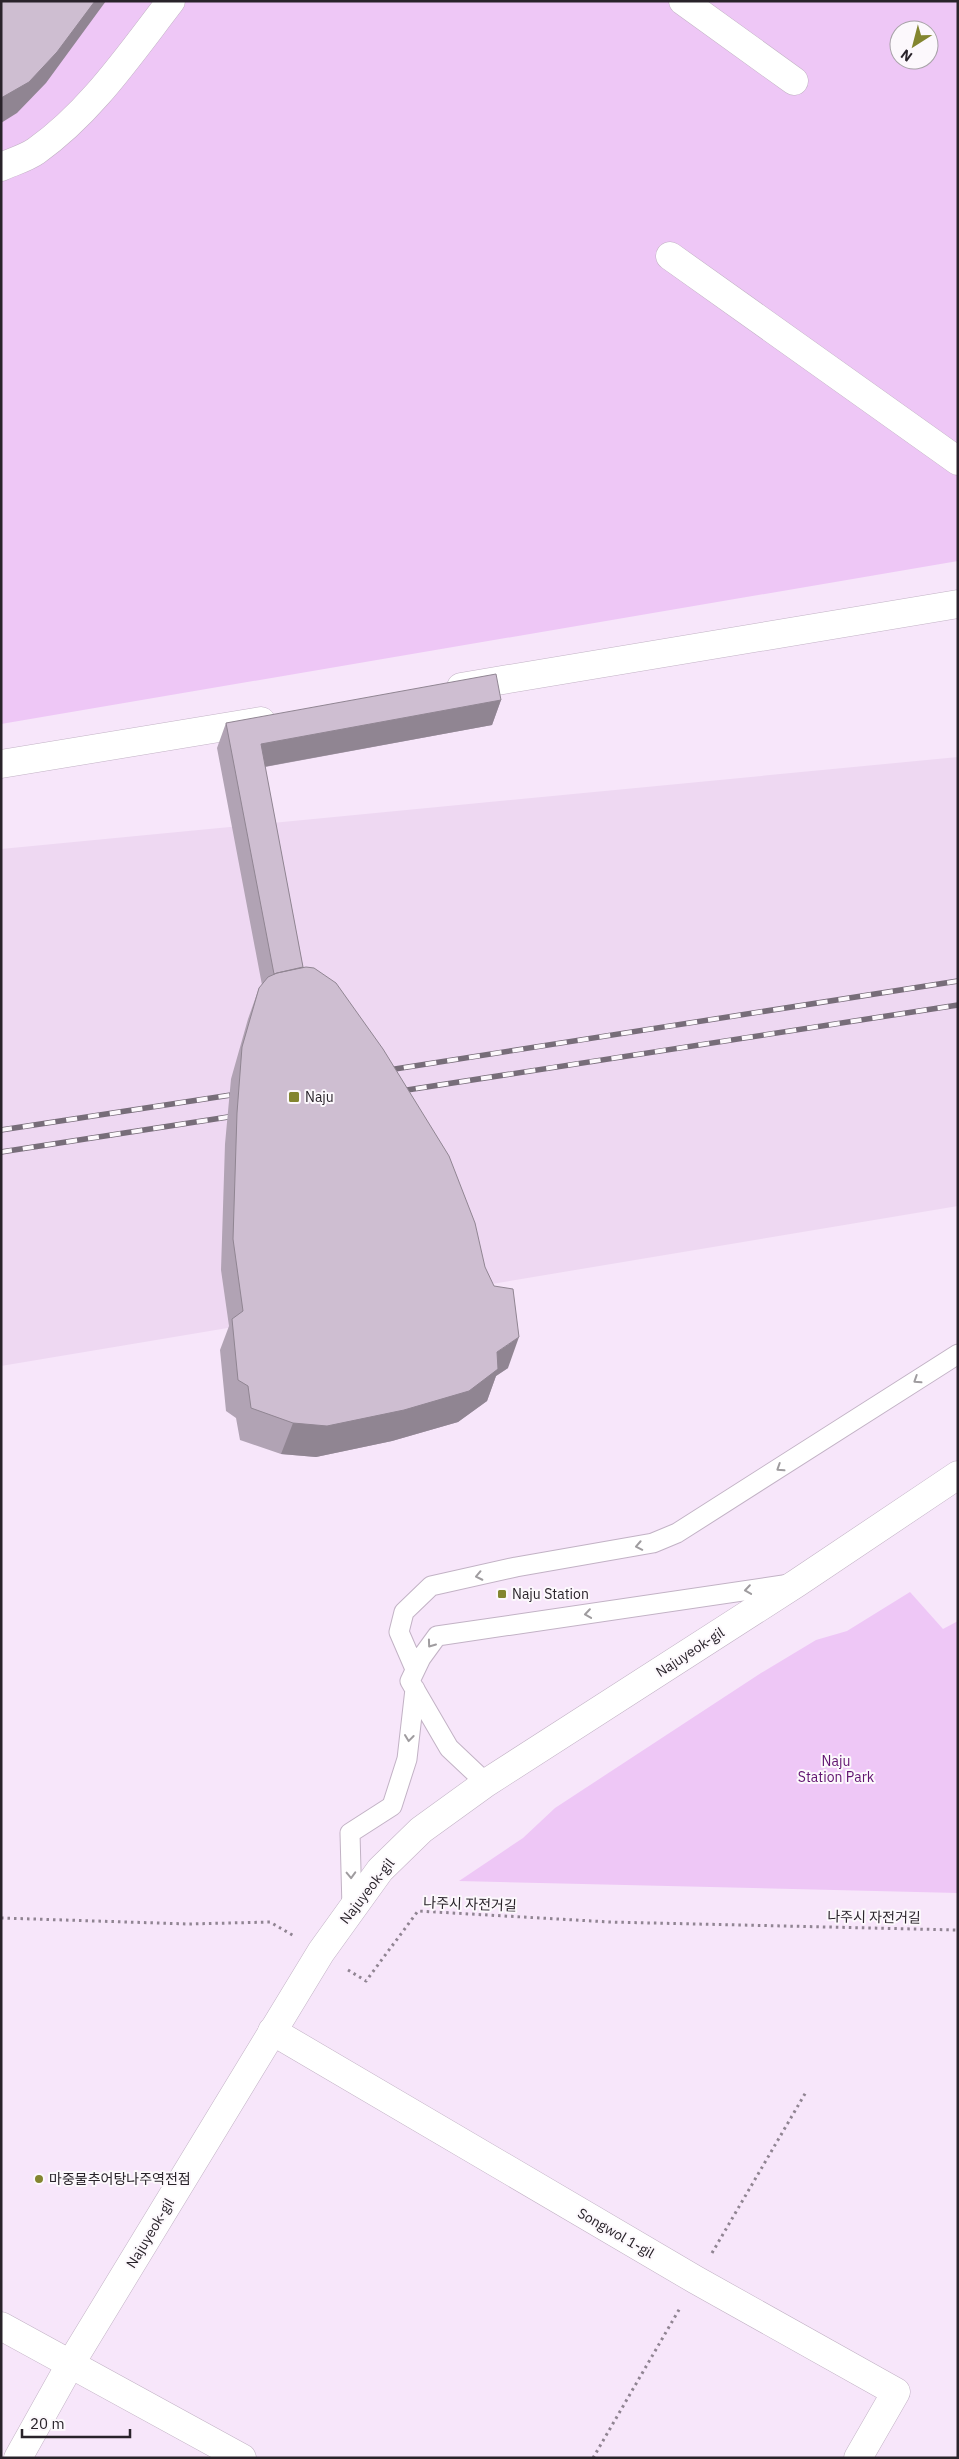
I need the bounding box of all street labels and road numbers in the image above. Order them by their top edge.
street label: Najuyeok-gil [652,1623,728,1681]
street label: Najuyeok-gil [336,1854,398,1927]
street label: 나주시 자전거길 [423,1893,517,1915]
street label: 나주시 자전거길 [827,1907,921,1927]
street label: Najuyeok-gil [122,2195,178,2271]
street label: Songwol 1-gil [574,2204,658,2262]

